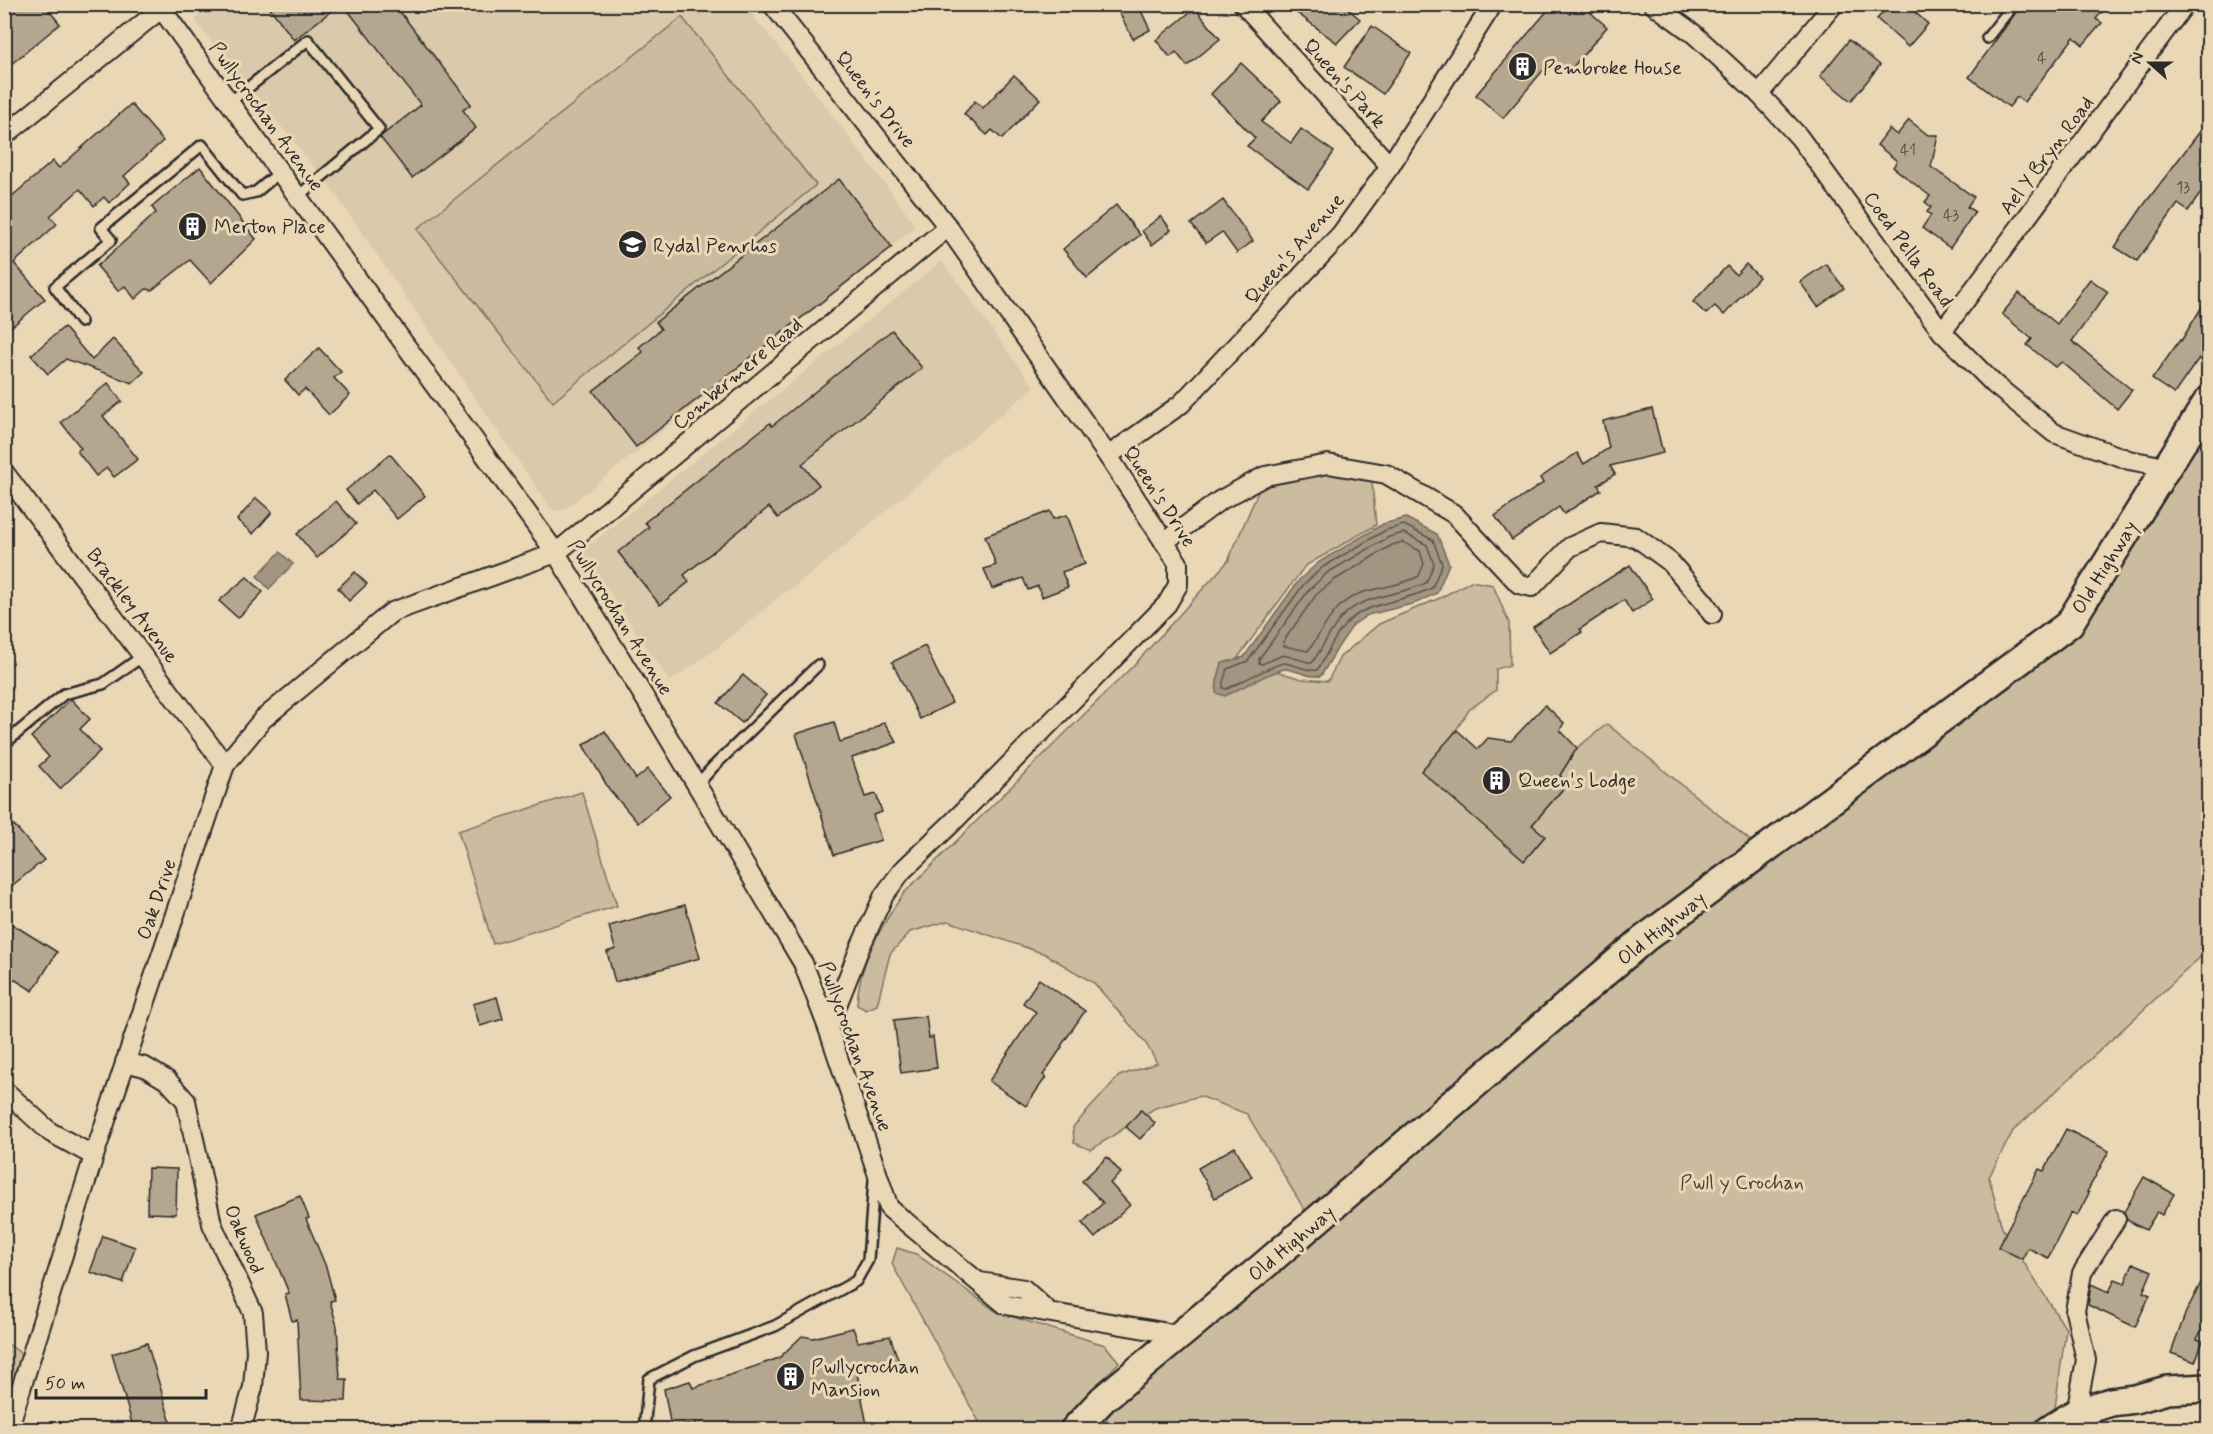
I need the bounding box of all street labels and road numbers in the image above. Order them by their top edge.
street label: Queen's Park [1296,33,1391,135]
street label: Pwllycrochan Avenue [202,36,329,197]
street label: Queen's Drive [828,46,921,154]
street label: Ael Y Bryn Road [1994,91,2101,221]
street label: Coed Pella Road [1856,186,1959,313]
street label: Queen's Avenue [1239,187,1351,310]
street label: Combermere Road [667,312,809,437]
street label: Queen's Drive [1116,441,1202,553]
street label: Old Highway [2066,516,2145,620]
street label: Pwllycrochan Avenue [561,535,679,701]
street label: Brackley Avenue [80,543,184,669]
street label: Oak Drive [131,855,184,944]
street label: Old Highway [1612,886,1712,972]
street label: Pwllycrochan Avenue [811,958,898,1135]
street label: Old Highway [1243,1200,1341,1288]
street label: Oakwood [217,1201,270,1278]

